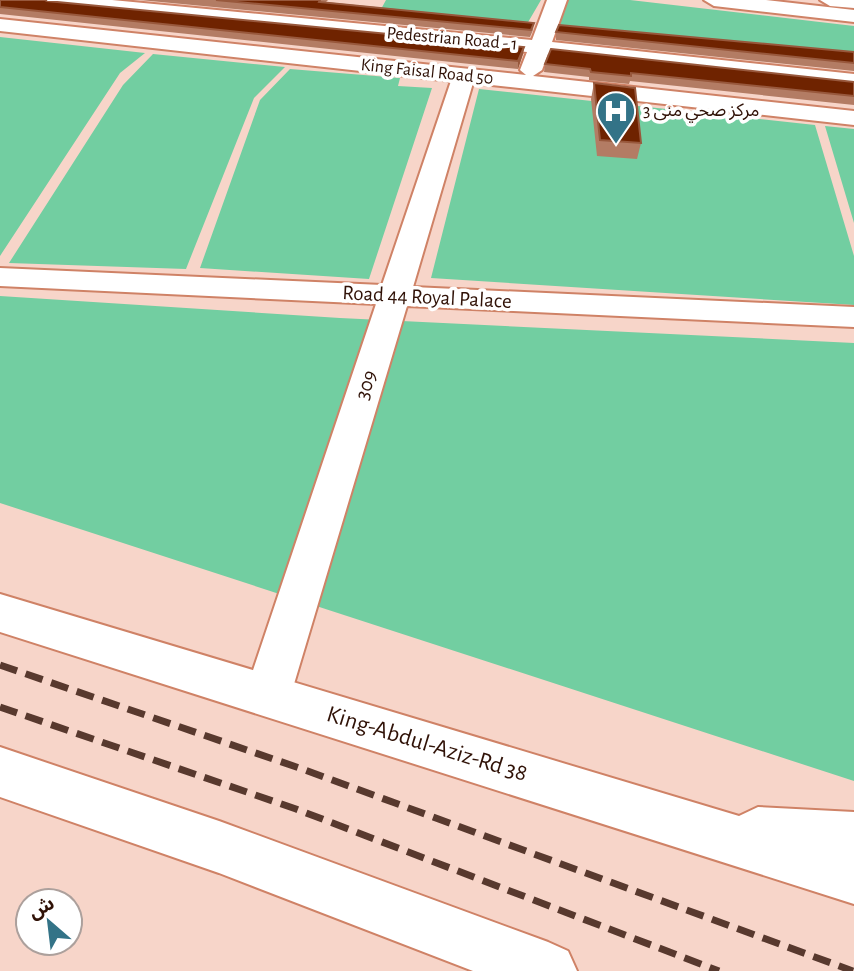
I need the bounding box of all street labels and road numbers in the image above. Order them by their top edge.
street label: Pedestrian Road - 1 [386,24,518,54]
street label: King Faisal Road 50 [360,56,494,88]
street label: Road 44 Royal Palace [342,282,512,312]
street label: 309 [351,368,381,402]
street label: King-Abdul-Aziz-Rd 38 [324,702,530,786]

